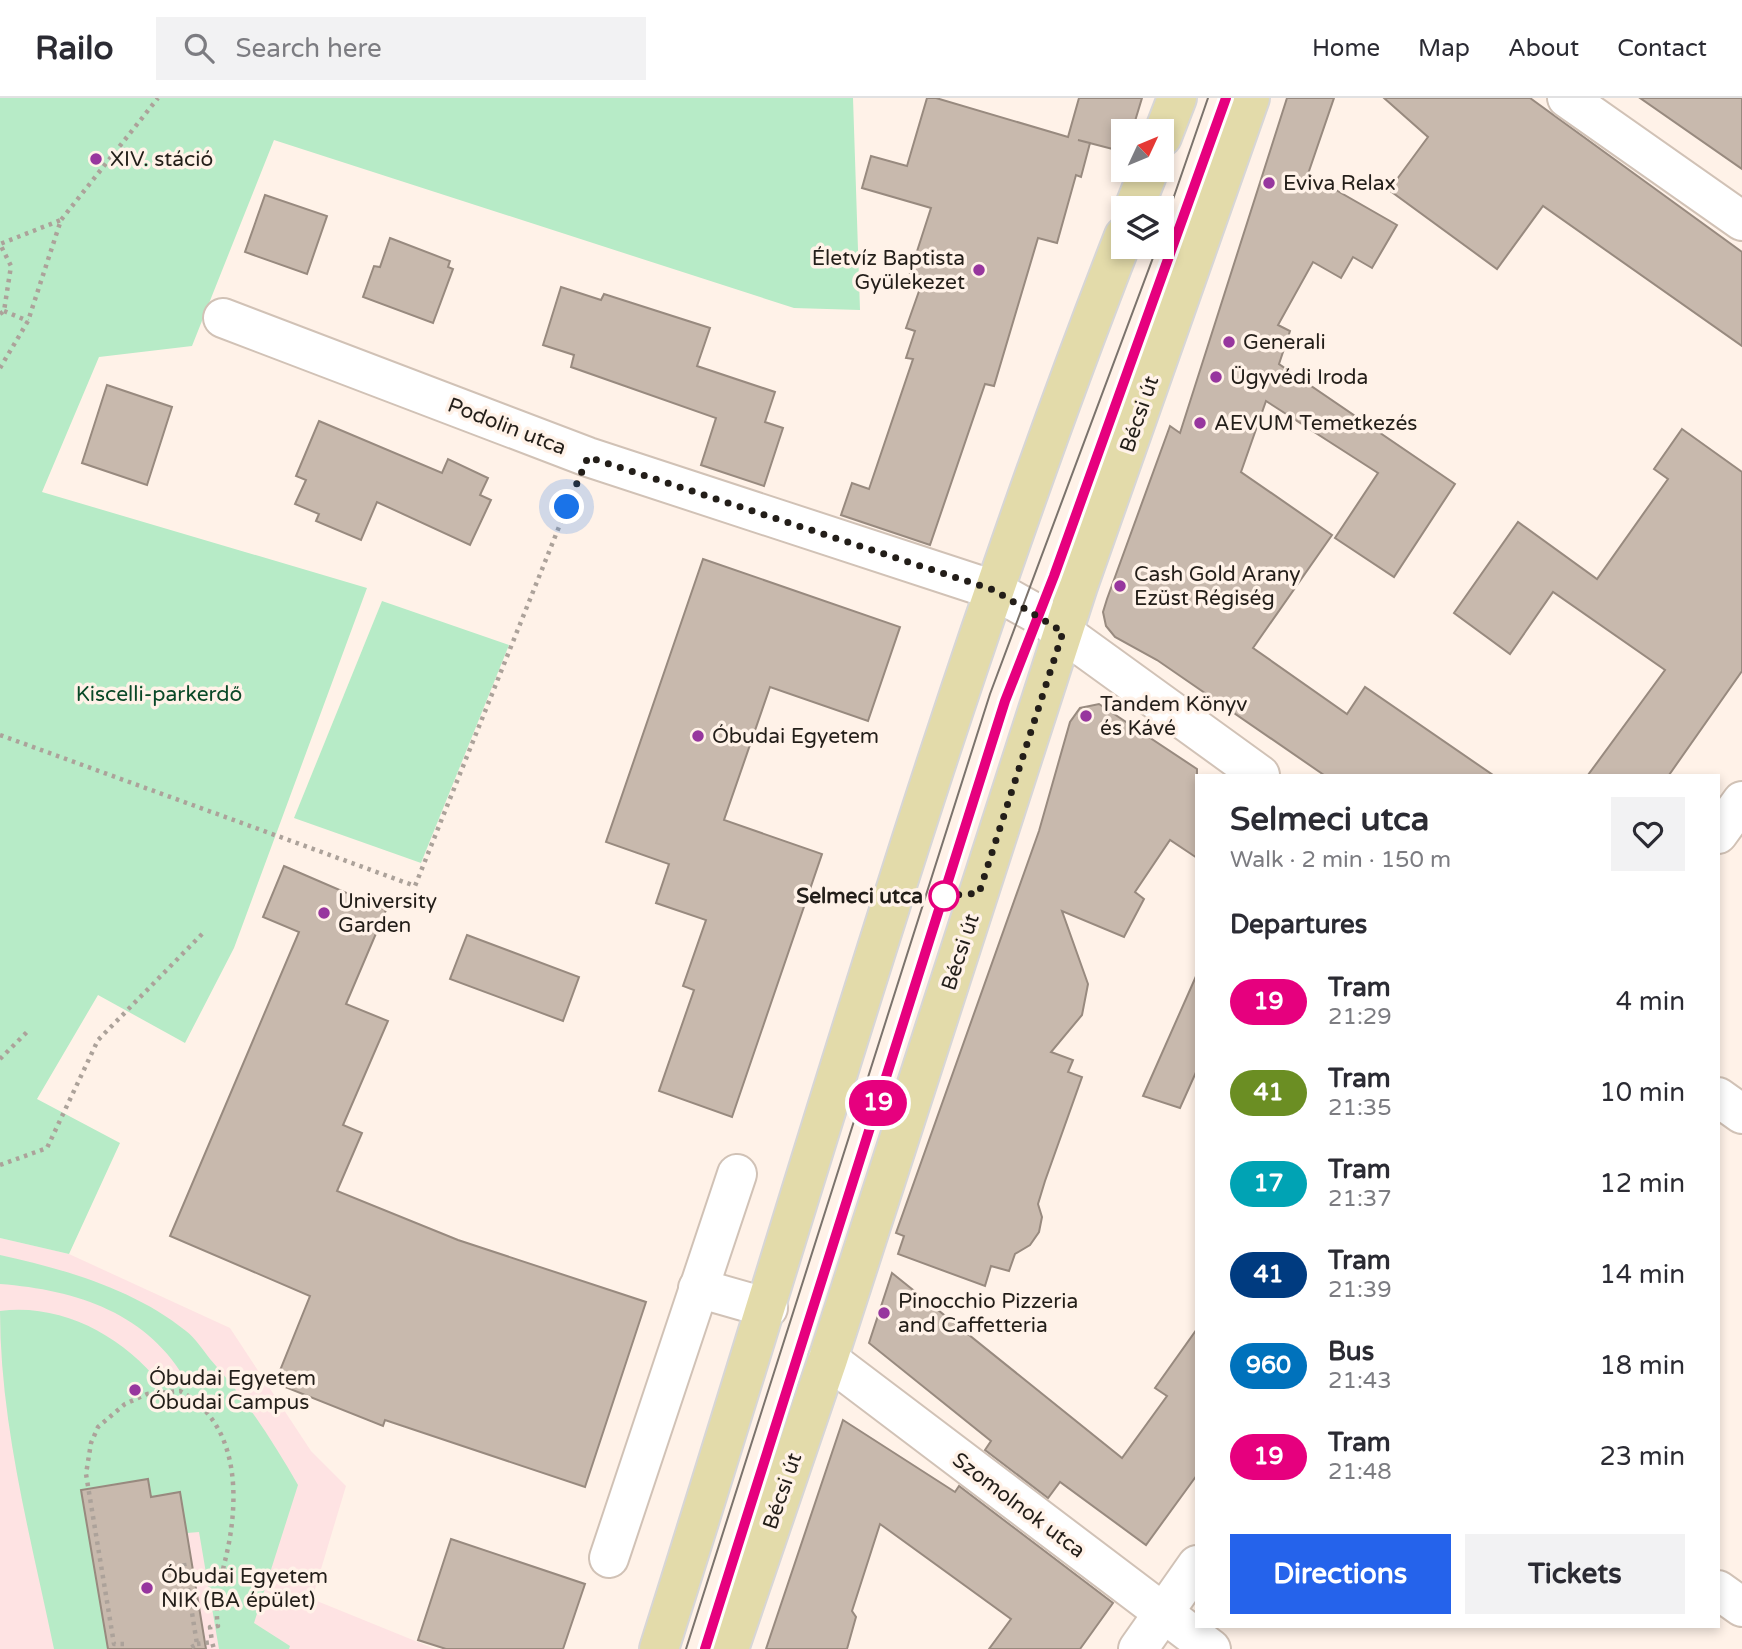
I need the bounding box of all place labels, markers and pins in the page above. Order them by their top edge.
place label: XIV. stáció [110,147,213,172]
marker: XIV. stáció [88,151,104,167]
place label: Eviva Relax [1283,171,1396,196]
marker: Eviva Relax [1261,175,1277,191]
place label: Életvíz Baptista Gyülekezet [812,246,965,295]
marker: Életvíz Baptista Gyülekezet [971,262,987,278]
place label: Generali [1243,330,1326,355]
marker: Generali [1221,334,1237,350]
place label: Ügyvédi Iroda [1230,365,1368,390]
marker: Ügyvédi Iroda [1208,369,1224,385]
place label: AEVUM Temetkezés [1214,411,1417,436]
marker: AEVUM Temetkezés [1192,415,1208,431]
place label: Cash Gold Arany Ezüst Régiség [1134,562,1301,611]
marker: Cash Gold Arany Ezüst Régiség [1112,578,1128,594]
place label: Tandem Könyv és Kávé [1100,692,1247,741]
marker: Tandem Könyv és Kávé [1078,708,1094,724]
place label: Óbudai Egyetem [712,724,879,749]
marker: Óbudai Egyetem [690,728,706,744]
marker: Selmeci utca [929,881,959,911]
place label: Selmeci utca [796,884,923,909]
place label: University Garden [338,889,437,938]
marker: University Garden [316,905,332,921]
place label: Pinocchio Pizzeria and Caffetteria [898,1289,1078,1338]
marker: Pinocchio Pizzeria and Caffetteria [876,1305,892,1321]
place label: Óbudai Egyetem Óbudai Campus [149,1366,316,1415]
marker: Óbudai Egyetem Óbudai Campus [127,1382,143,1398]
place label: Óbudai Egyetem NIK (BA épület) [161,1564,328,1613]
marker: Óbudai Egyetem NIK (BA épület) [139,1580,155,1596]

